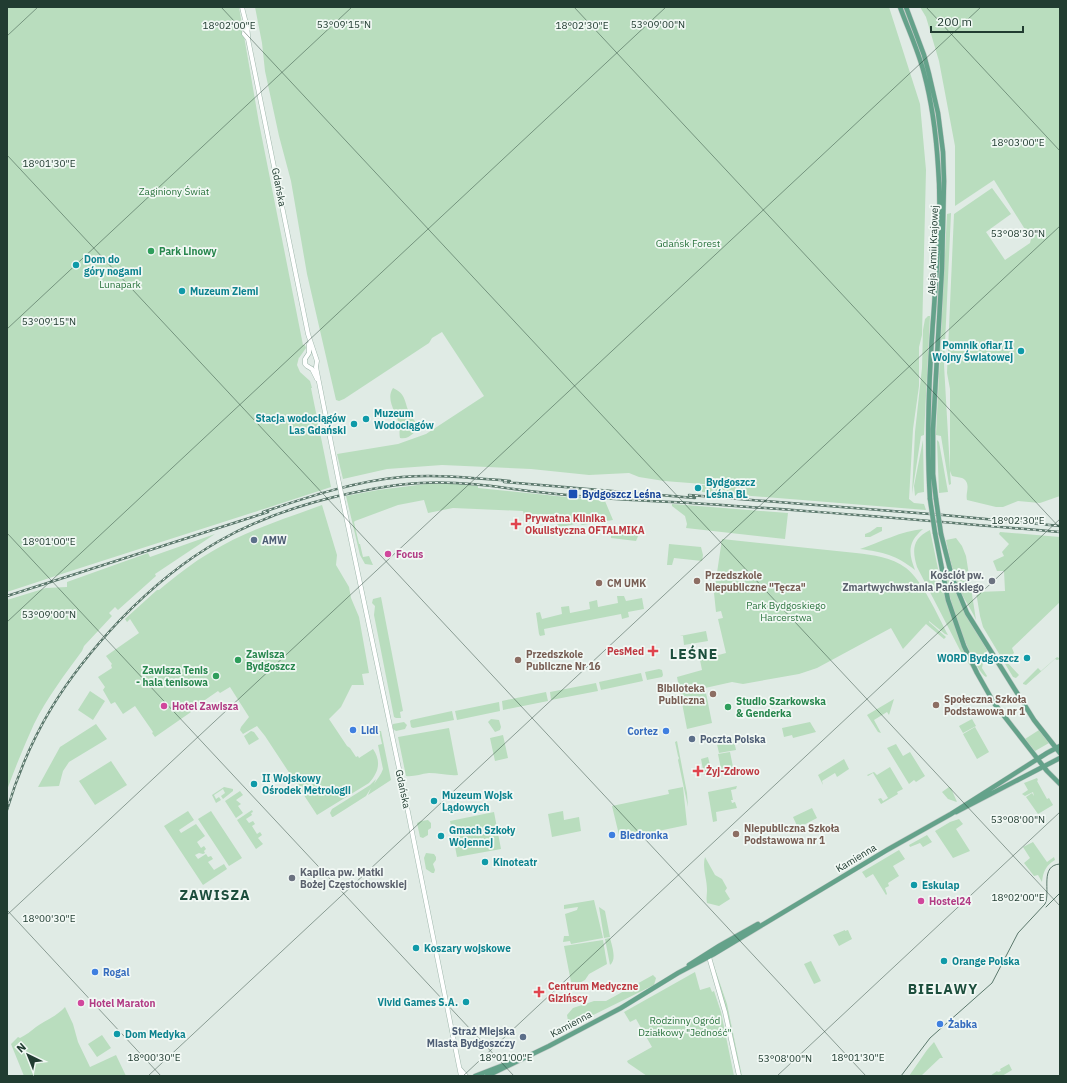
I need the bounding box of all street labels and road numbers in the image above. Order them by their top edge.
street label: Gdańska [269,167,289,208]
street label: Aleja Armii Krajowej [925,205,941,295]
street label: Gdańska [393,768,414,810]
street label: Kamienna [833,841,879,875]
street label: Kamienna [548,1007,594,1040]

